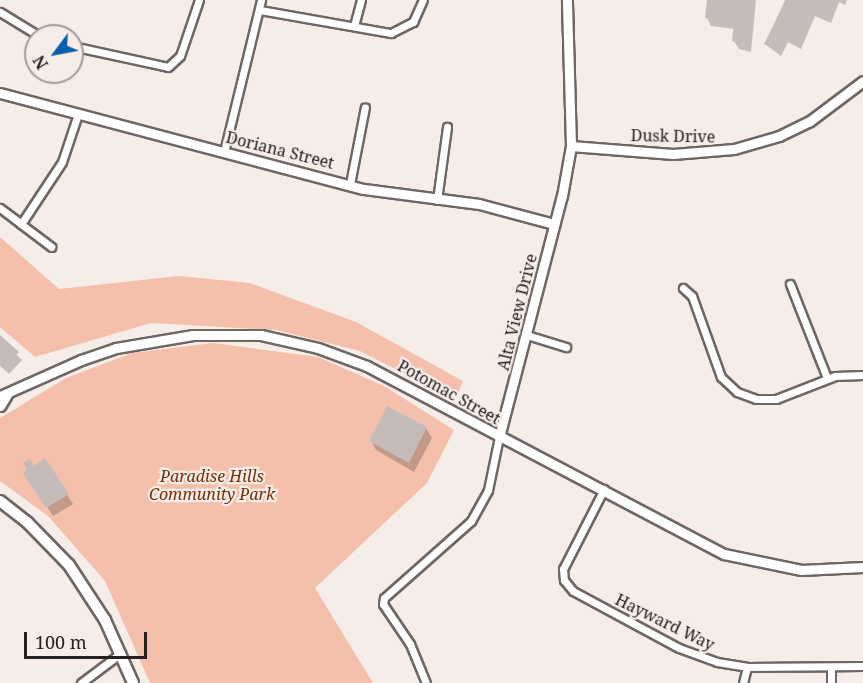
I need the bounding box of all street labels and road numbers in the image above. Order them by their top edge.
street label: Dusk Drive [631,126,715,146]
street label: Doriana Street [224,127,336,173]
street label: Alta View Drive [493,252,541,372]
street label: Potomac Street [394,356,504,428]
street label: Hayward Way [612,590,718,654]

